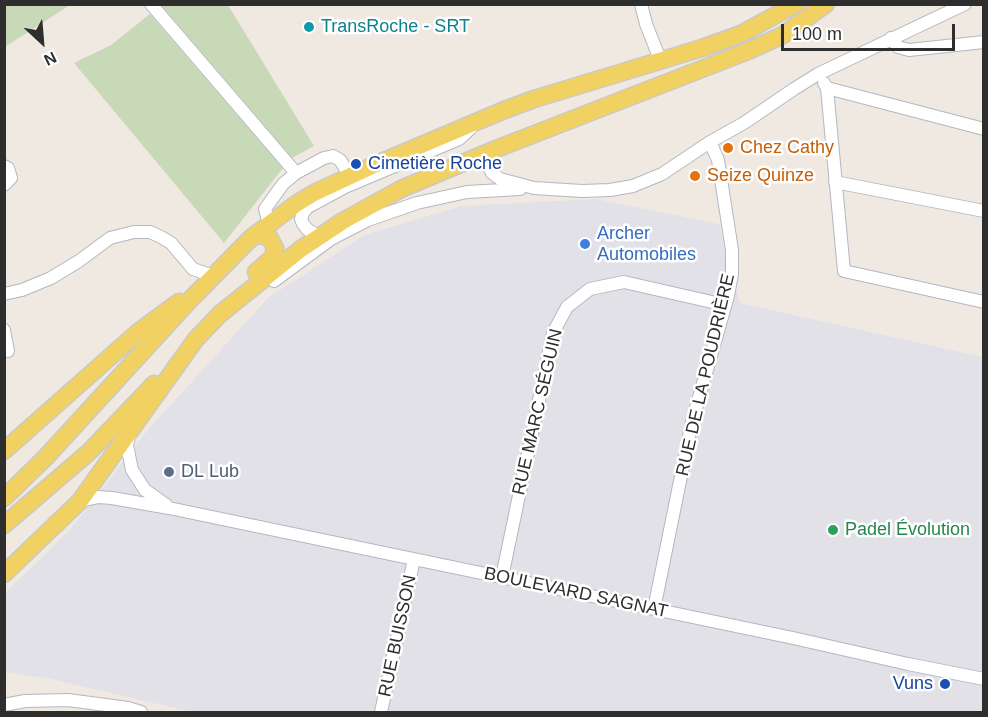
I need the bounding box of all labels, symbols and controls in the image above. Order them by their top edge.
north arrow [12,12,72,72]
scale bar [784,12,958,50]
place label: TransRoche - SRT [321,16,470,38]
marker: TransRoche - SRT [302,20,316,34]
text: 100 m [792,24,842,44]
text: N [41,48,59,69]
place label: Chez Cathy [740,137,834,159]
marker: Chez Cathy [721,141,735,155]
place label: Cimetière Roche [368,153,502,175]
marker: Cimetière Roche [349,157,363,171]
place label: Seize Quinze [707,165,814,187]
marker: Seize Quinze [688,169,702,183]
place label: Archer Automobiles [597,223,696,266]
marker: Archer Automobiles [578,237,592,251]
street label: RUE DE LA POUDRIÈRE [672,272,740,478]
street label: RUE MARC SÉGUIN [508,327,568,497]
place label: DL Lub [181,461,239,483]
marker: DL Lub [162,465,176,479]
place label: Padel Évolution [845,519,970,541]
marker: Padel Évolution [826,523,840,537]
street label: BOULEVARD SAGNAT [482,563,670,623]
street label: RUE BUISSON [375,573,421,699]
place label: Vuns [893,673,933,695]
marker: Vuns [938,677,952,691]

